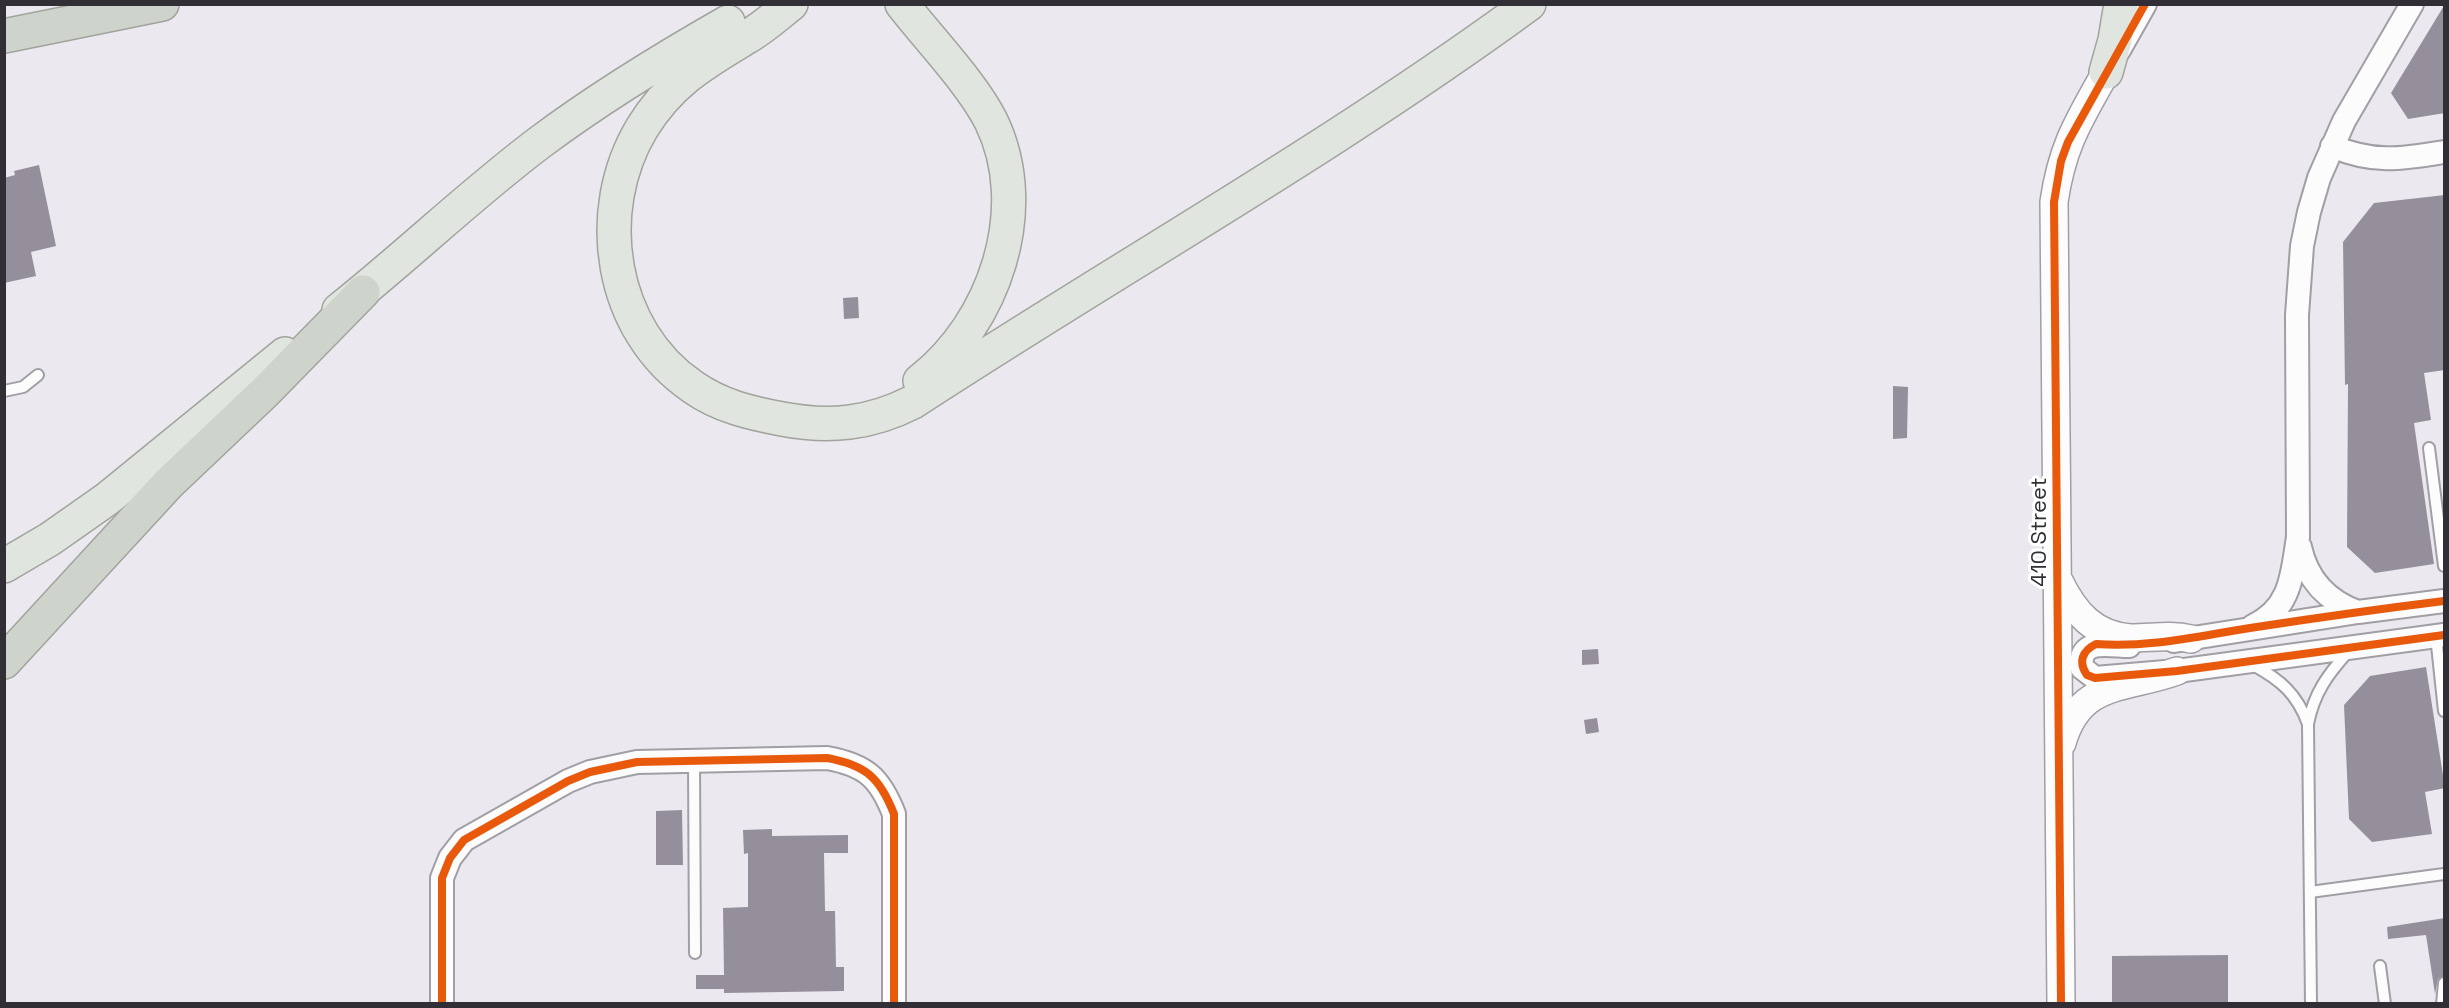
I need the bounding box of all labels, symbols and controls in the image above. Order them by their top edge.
street label: 410 Street [2027,477,2053,587]

